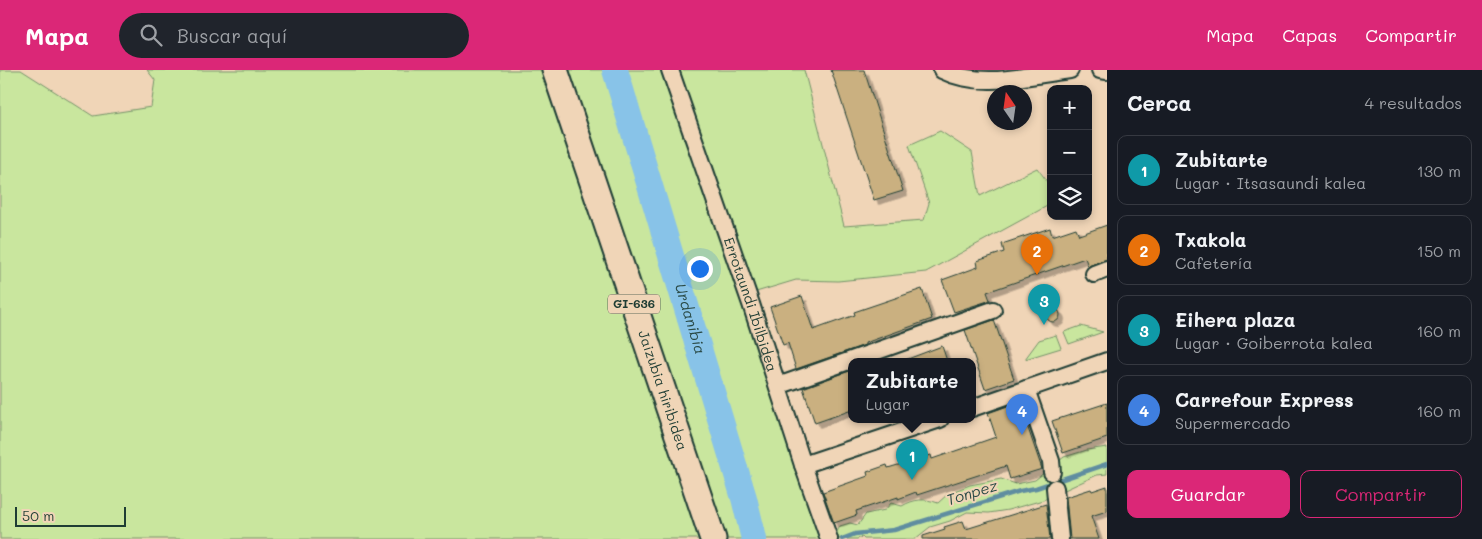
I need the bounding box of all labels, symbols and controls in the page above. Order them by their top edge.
search box [119,13,469,58]
text: Mapa [25,20,89,51]
icon: search [137,21,165,49]
text: Buscar aquí [177,23,287,48]
text: Mapa [1206,23,1254,47]
text: Capas [1282,23,1337,47]
text: Compartir [1365,23,1457,47]
north arrow [987,85,1032,130]
map controls [1047,85,1092,220]
button: + [1047,85,1092,130]
text: Cerca [1127,89,1192,116]
text: 4 resultados [1365,92,1462,113]
button: − [1047,130,1092,175]
text: Zubitarte [1175,147,1268,172]
text: 1 [1140,160,1148,181]
text: 130 m [1417,160,1461,181]
text: Lugar · Itsasaundi kalea [1175,172,1366,193]
button: layers [1047,175,1092,220]
text: Txakola [1175,227,1246,252]
pin: 2 [1021,234,1053,275]
street label: Errotaundi Ibilbidea [720,235,782,374]
text: 2 [1140,240,1148,261]
text: 150 m [1417,240,1461,261]
text: Cafetería [1175,252,1253,273]
your location [687,256,713,282]
water label: Urdanibia [671,281,711,356]
pin: 3 [1028,284,1060,325]
road number: GI-636 [608,294,660,313]
text: Eihera plaza [1175,307,1296,332]
text: 3 [1139,320,1149,341]
text: 160 m [1416,320,1461,341]
street label: Jaizubia hiribidea [634,328,692,453]
text: Lugar · Goiberrota kalea [1175,332,1373,353]
popup [848,358,976,423]
text: Zubitarte [866,368,958,393]
text: Carrefour Express [1175,387,1354,412]
text: Lugar [866,393,910,414]
pin: 4 [1006,394,1038,435]
text: 4 [1139,400,1149,421]
text: 160 m [1416,400,1461,421]
text: Supermercado [1175,412,1290,433]
pin: 1 [896,439,928,480]
button: Guardar [1127,470,1290,518]
button: Compartir [1300,470,1462,518]
water label: Tonpez [944,475,1000,509]
scale bar [15,504,126,527]
text: 50 m [22,506,54,525]

